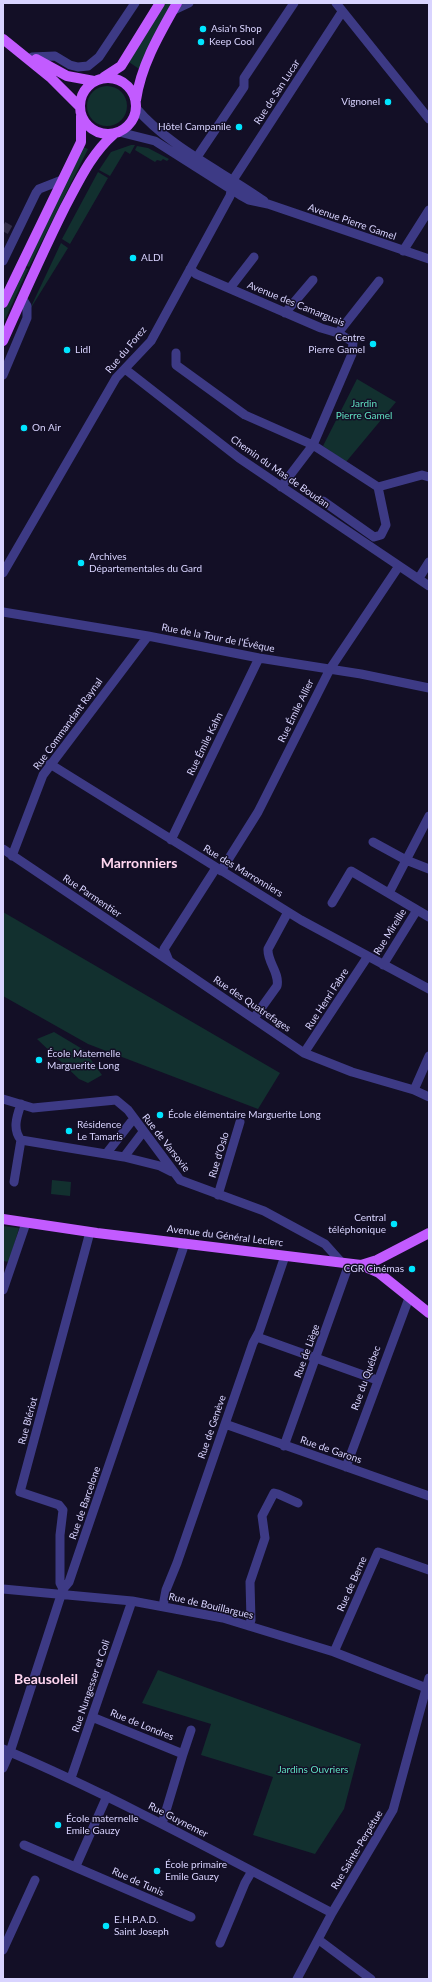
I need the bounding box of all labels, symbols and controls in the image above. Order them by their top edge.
place label: Asia'n Shop [211,23,262,35]
marker: Asia'n Shop [198,24,208,34]
place label: Keep Cool [209,36,254,48]
marker: Keep Cool [196,37,206,47]
street label: Rue de San Lucar [251,57,303,127]
place label: Vignonel [341,96,380,108]
marker: Vignonel [383,97,393,107]
place label: Hôtel Campanile [158,121,231,133]
marker: Hôtel Campanile [234,122,244,132]
street label: Avenue Pierre Gamel [306,201,398,243]
place label: ALDI [141,252,163,264]
marker: ALDI [128,253,138,263]
street label: Avenue des Camarguais [245,279,347,329]
street label: Rue du Forez [103,324,149,376]
place label: Centre Pierre Gamel [308,332,365,356]
marker: Centre Pierre Gamel [368,339,378,349]
place label: Lidl [75,344,90,356]
marker: Lidl [62,345,72,355]
park label: Jardin Pierre Gamel [336,398,392,422]
place label: On Air [32,422,61,434]
marker: On Air [19,423,29,433]
street label: Chemin du Mas de Boudan [228,433,332,511]
place label: Archives Départementales du Gard [89,551,202,574]
marker: Archives Départementales du Gard [76,558,86,568]
street label: Rue de la Tour de l'Évêque [160,621,276,655]
street label: Rue Commandant Raynal [31,676,105,772]
street label: Rue Émile Allier [276,677,316,745]
street label: Rue Émile Kahn [185,711,225,777]
street label: Rue des Marronniers [201,842,285,900]
district label: Marronniers [101,855,177,871]
street label: Rue Parmentier [60,872,124,920]
street label: Rue Mireille [371,907,409,957]
street label: Rue Henri Fabre [303,966,351,1032]
street label: Rue des Quatrefages [211,974,293,1034]
place label: École Maternelle Marguerite Long [47,1048,120,1072]
marker: École Maternelle Marguerite Long [34,1055,44,1065]
place label: École élémentaire Marguerite Long [168,1109,321,1121]
marker: École élémentaire Marguerite Long [155,1110,165,1120]
street label: Rue de Varsovie [140,1112,192,1174]
place label: Résidence Le Tamaris [77,1119,123,1142]
marker: Résidence Le Tamaris [64,1126,74,1136]
street label: Rue d'Oslo [206,1131,232,1179]
place label: Central téléphonique [328,1212,386,1236]
marker: Central téléphonique [389,1219,399,1229]
street label: Avenue du Général Leclerc [166,1223,284,1249]
place label: CGR Cinémas [344,1263,404,1275]
marker: CGR Cinémas [407,1264,417,1274]
street label: Rue de Liège [292,1323,322,1379]
street label: Rue du Québec [349,1344,383,1412]
street label: Rue de Genève [196,1394,228,1460]
street label: Rue Blériot [16,1396,40,1446]
street label: Rue de Garons [299,1434,363,1466]
street label: Rue de Barcelone [67,1465,103,1541]
street label: Rue de Berne [335,1555,369,1613]
street label: Rue de Bouillargues [167,1590,255,1622]
street label: Rue Nungesser et Coli [70,1638,112,1734]
district label: Beausoleil [14,1671,78,1687]
street label: Rue de Londres [108,1707,176,1743]
park label: Jardins Ouvriers [278,1764,348,1776]
street label: Rue Guynemer [146,1800,210,1840]
street label: Rue Sainte-Perpétue [329,1808,385,1892]
place label: École maternelle Emile Gauzy [66,1813,139,1836]
marker: École maternelle Emile Gauzy [53,1820,63,1830]
place label: École primaire Emile Gauzy [165,1859,227,1882]
street label: Rue de Tunis [110,1865,166,1899]
marker: École primaire Emile Gauzy [152,1866,162,1876]
place label: E.H.P.A.D. Saint Joseph [114,1914,169,1938]
marker: E.H.P.A.D. Saint Joseph [101,1921,111,1931]

